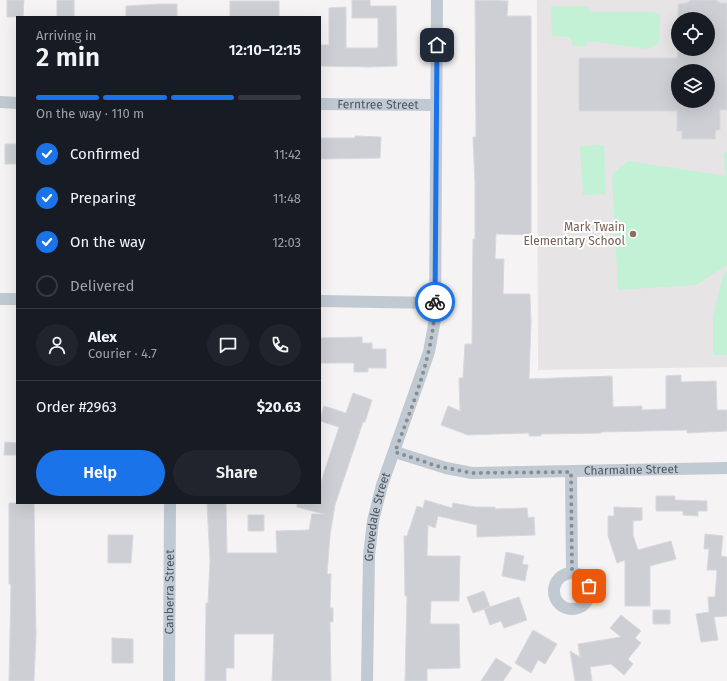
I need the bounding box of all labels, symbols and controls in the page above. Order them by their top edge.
map controls [671,12,715,108]
button: locate [671,12,715,56]
text: Arriving in [36,28,96,43]
pin [420,28,454,62]
icon: home [426,34,448,56]
text: 12:10–12:15 [229,41,301,59]
text: 2 min [36,42,100,73]
button: layers [671,64,715,108]
street label: Ferntree Street [337,97,419,112]
text: On the way · 110 m [36,106,144,121]
icon: check [36,143,58,165]
text: Confirmed [70,145,140,163]
text: 11:42 [274,147,301,162]
icon: check [36,187,58,209]
text: Preparing [70,189,135,207]
text: 11:48 [273,191,301,206]
place label: Mark Twain Elementary School [523,220,625,248]
marker: Mark Twain Elementary School [628,229,638,239]
icon: check [36,231,58,253]
text: On the way [70,233,145,251]
text: 12:03 [272,235,301,250]
text: Delivered [70,277,134,295]
courier [415,282,455,322]
icon: bike [424,291,446,313]
button: person [36,324,78,366]
button: chat [207,324,249,366]
button: phone [259,324,301,366]
text: Alex [88,328,117,346]
text: Courier · 4.7 [88,346,157,361]
text: Order #2963 [36,398,117,416]
text: $20.63 [257,398,301,416]
button: Help [36,450,165,496]
button: Share [173,450,301,496]
street label: Charmaine Street [584,462,679,478]
street label: Grovedale Street [362,470,393,561]
street label: Canberra Street [162,549,177,635]
pin [572,569,606,603]
icon: bag [578,575,600,597]

